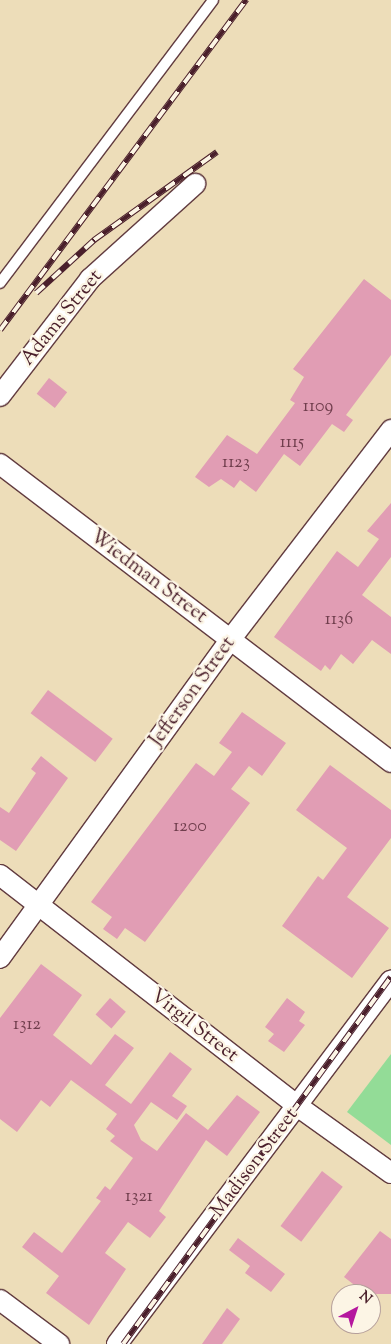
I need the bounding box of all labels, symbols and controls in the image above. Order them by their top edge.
street label: Adams Street [16,265,108,371]
house number: 1109 [303,396,333,418]
house number: 1115 [280,432,304,454]
house number: 1123 [222,452,250,474]
street label: Wiedman Street [85,525,211,629]
house number: 1136 [325,609,353,631]
street label: Jefferson Street [145,632,241,752]
house number: 1200 [173,816,207,838]
street label: Virgil Street [145,984,243,1068]
house number: 1312 [13,1014,41,1036]
street label: Madison Street [206,1104,304,1222]
house number: 1321 [125,1186,153,1208]
north arrow [331,1284,381,1334]
text: N [354,1287,376,1310]

